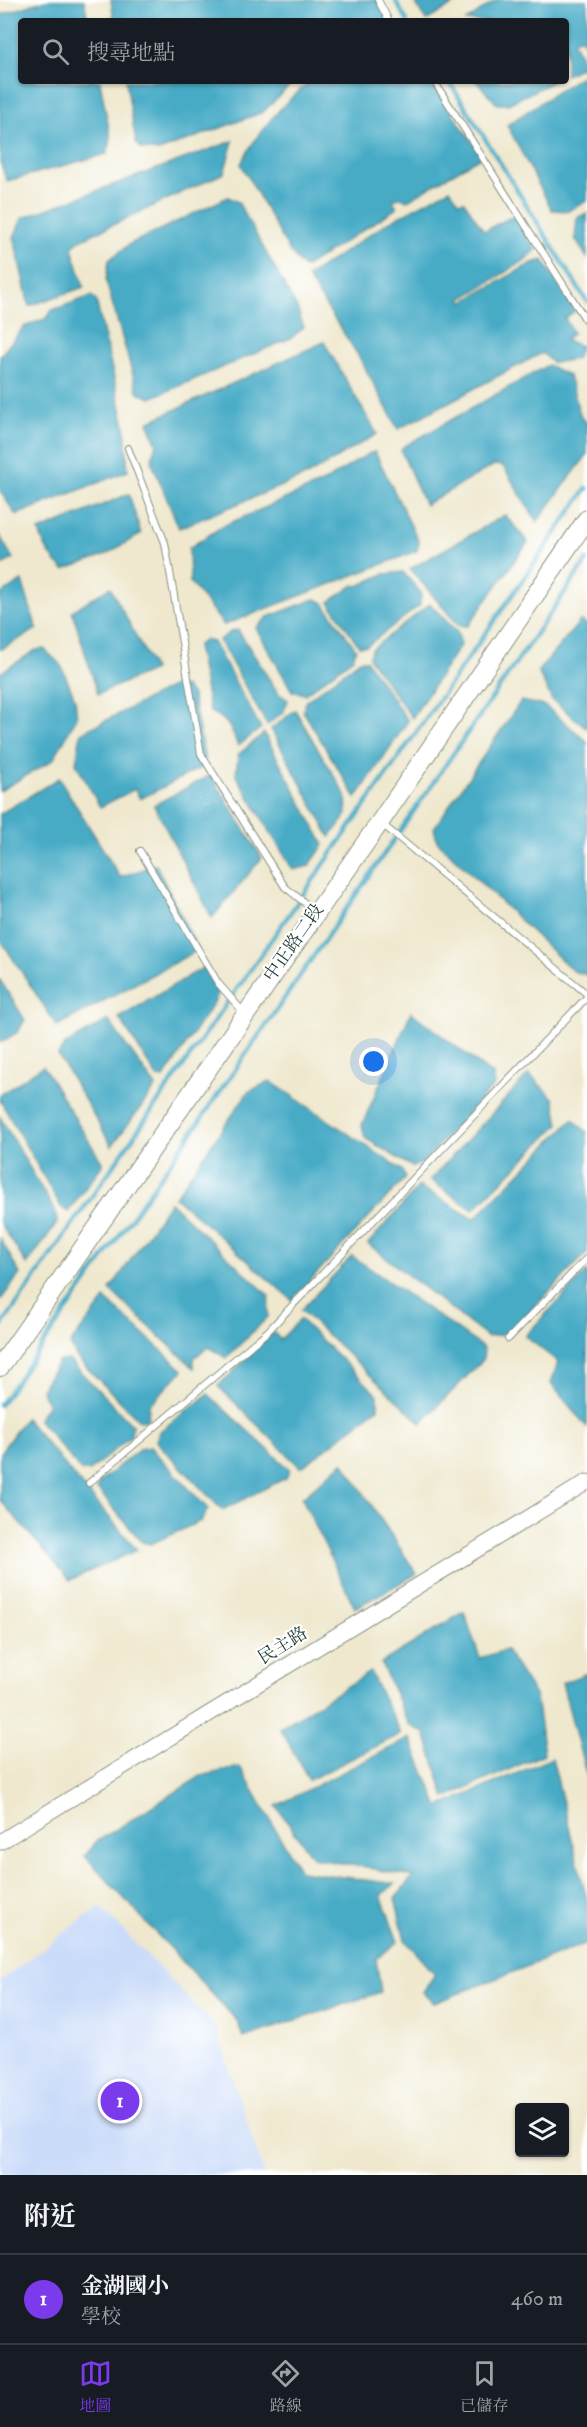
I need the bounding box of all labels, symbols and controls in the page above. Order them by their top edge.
search box [18,18,569,84]
icon: search [39,35,72,68]
text: 搜尋地點 [87,40,175,67]
street label: 中正路二段 [259,900,329,986]
your location [359,1047,388,1076]
street label: 民主路 [254,1622,312,1670]
pin: 1 [100,2078,140,2124]
map controls [515,2103,569,2157]
button: layers [515,2103,569,2157]
text: 附近 [24,2201,76,2234]
text: 金湖國小 [81,2273,169,2300]
text: 1 [40,2287,47,2312]
text: 460 m [511,2287,563,2312]
text: 學校 [81,2305,121,2330]
tab: 地圖 [79,2357,112,2416]
tab: 路線 [269,2357,302,2416]
tab: 已儲存 [460,2357,508,2416]

